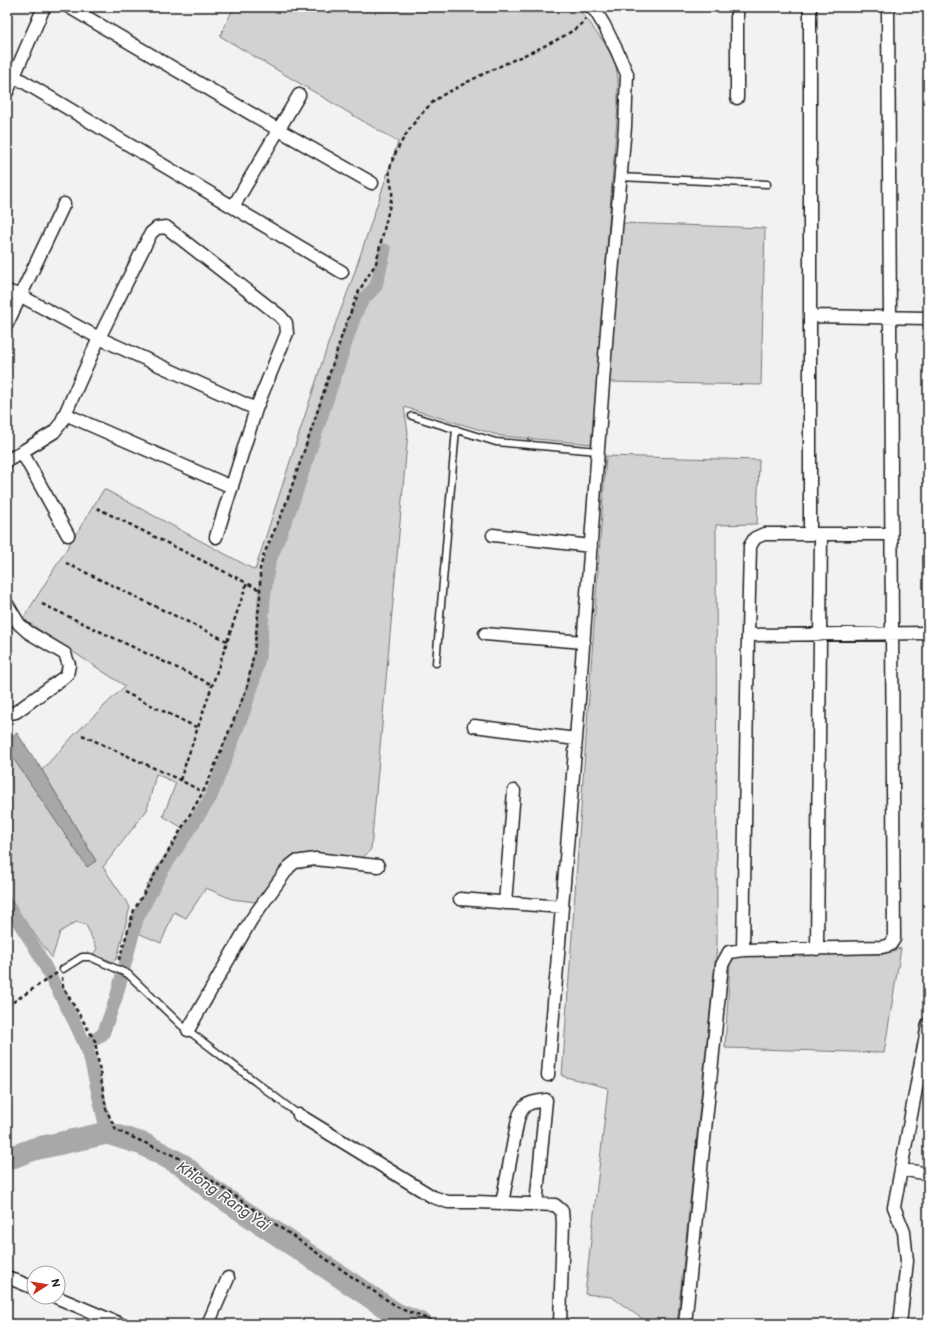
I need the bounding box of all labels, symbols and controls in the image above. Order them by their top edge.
water label: Khlong Rang Yai [172,1157,274,1236]
north arrow [26,1265,66,1305]
text: N [48,1278,63,1288]

